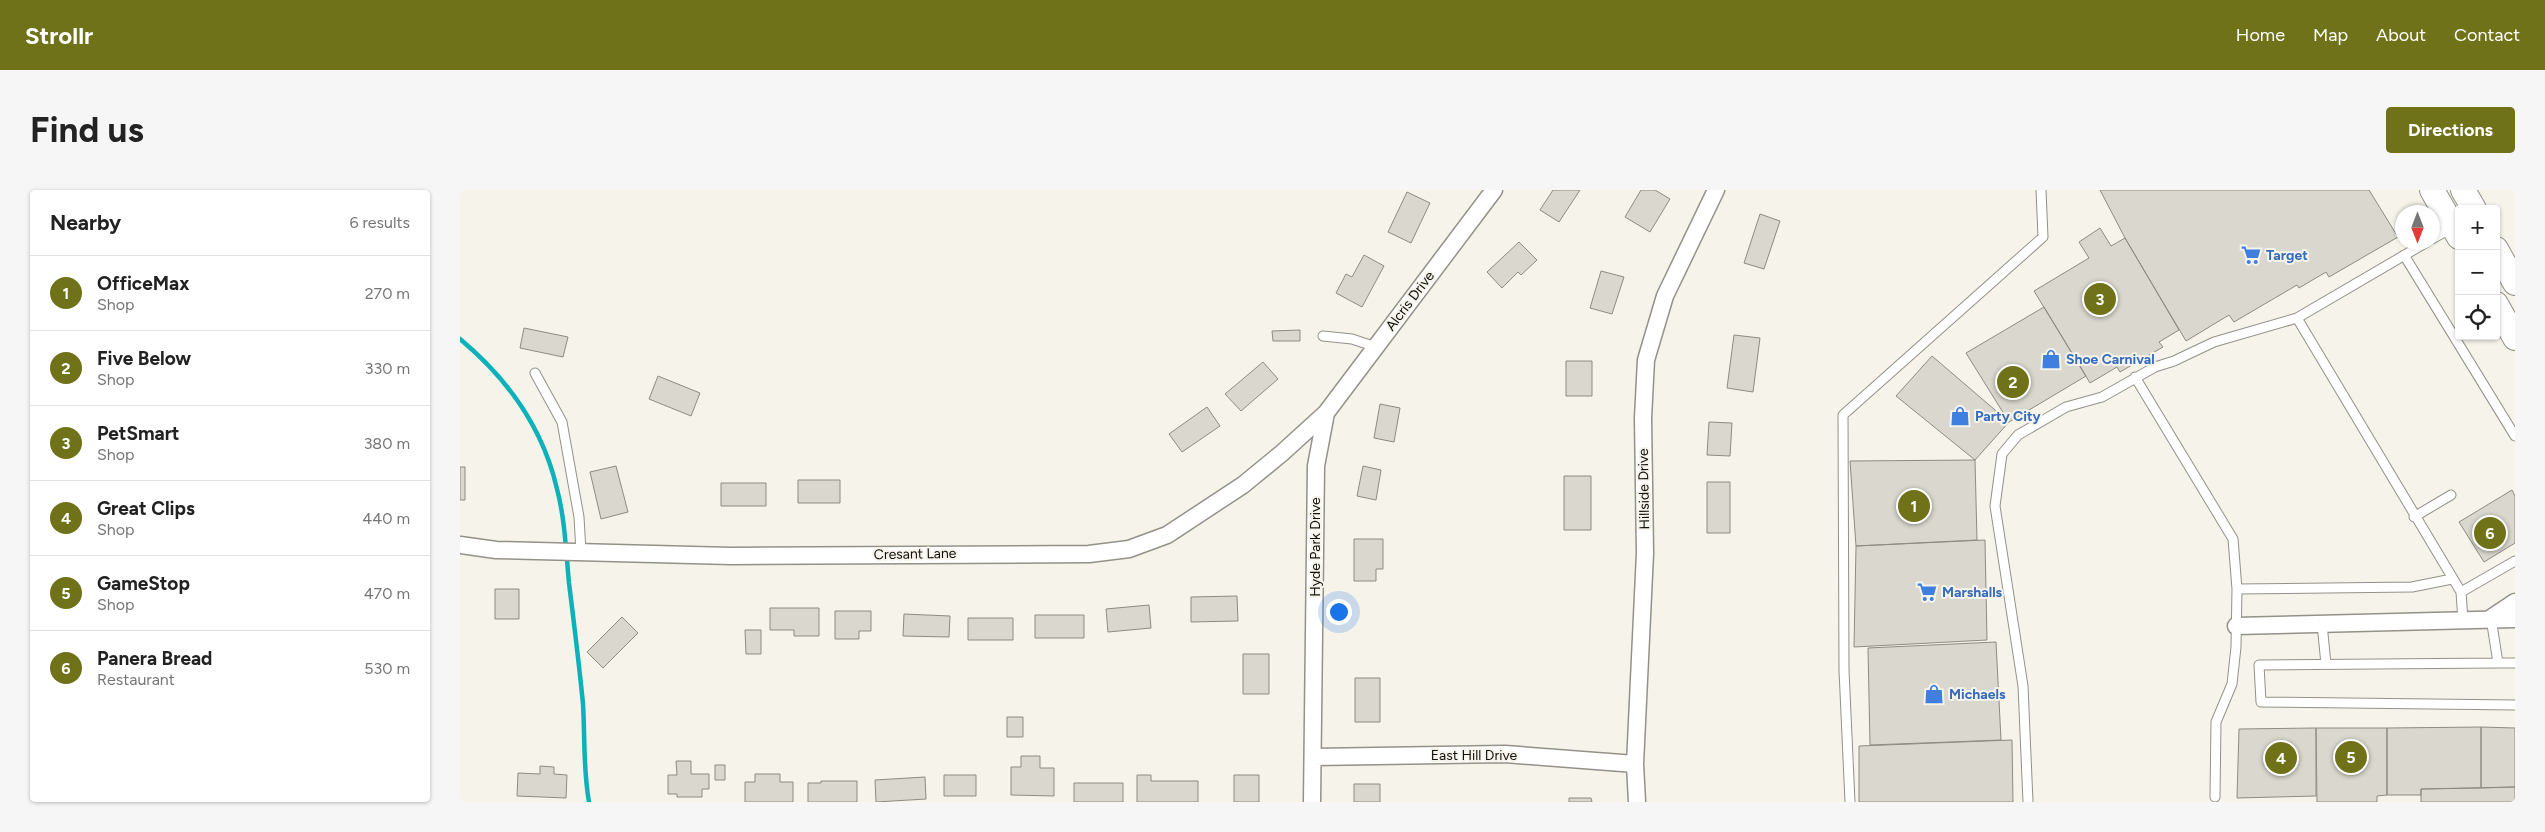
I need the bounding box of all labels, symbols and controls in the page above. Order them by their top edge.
text: Strollr [25,21,93,50]
text: Home [2236,24,2285,46]
text: Map [2313,24,2348,46]
text: About [2376,24,2426,46]
text: Contact [2454,24,2520,46]
button: Directions [2386,107,2515,153]
text: Find us [30,109,144,151]
north arrow [2395,205,2440,250]
map controls [2455,205,2500,340]
button: + [2455,205,2500,250]
text: Nearby [50,210,121,235]
text: 6 results [349,213,410,232]
supermarket icon: Target [2240,244,2262,266]
place label: Target [2266,247,2308,264]
button: − [2455,250,2500,295]
street label: Alcris Drive [1382,267,1438,334]
text: OfficeMax [97,272,189,295]
pin: 3 [2084,280,2116,318]
text: 1 [63,284,69,303]
text: 270 m [365,284,410,303]
text: Shop [97,295,135,314]
button: locate [2455,295,2500,340]
text: Five Below [97,347,191,370]
shop icon: Shoe Carnival [2040,348,2062,370]
place label: Shoe Carnival [2066,351,2155,368]
text: 2 [61,359,71,378]
text: 330 m [365,359,410,378]
pin: 2 [1997,363,2029,401]
text: Shop [97,370,135,389]
shop icon: Party City [1949,405,1971,427]
place label: Party City [1975,408,2042,425]
text: PetSmart [97,422,180,445]
text: 3 [62,434,70,453]
text: 380 m [364,434,410,453]
text: Shop [97,445,135,464]
street label: Hillside Drive [1635,448,1653,530]
pin: 1 [1898,487,1930,525]
text: Great Clips [97,497,195,520]
street label: Hyde Park Drive [1307,497,1324,597]
text: 4 [61,509,71,528]
text: 440 m [362,509,410,528]
pin: 6 [2474,514,2506,552]
text: Shop [97,520,135,539]
street label: Cresant Lane [874,545,957,563]
text: GameStop [97,572,190,595]
supermarket icon: Marshalls [1916,581,1938,603]
text: 5 [61,584,71,603]
text: 470 m [364,584,410,603]
place label: Marshalls [1942,584,2003,601]
text: Shop [97,595,135,614]
your location [1326,599,1352,625]
text: Panera Bread [97,647,212,670]
text: 6 [61,659,71,678]
text: 530 m [364,659,410,678]
text: Restaurant [97,670,175,689]
shop icon: Michaels [1923,683,1945,705]
place label: Michaels [1949,686,2006,703]
pin: 5 [2335,738,2367,776]
pin: 4 [2265,739,2297,777]
street label: East Hill Drive [1431,747,1518,764]

